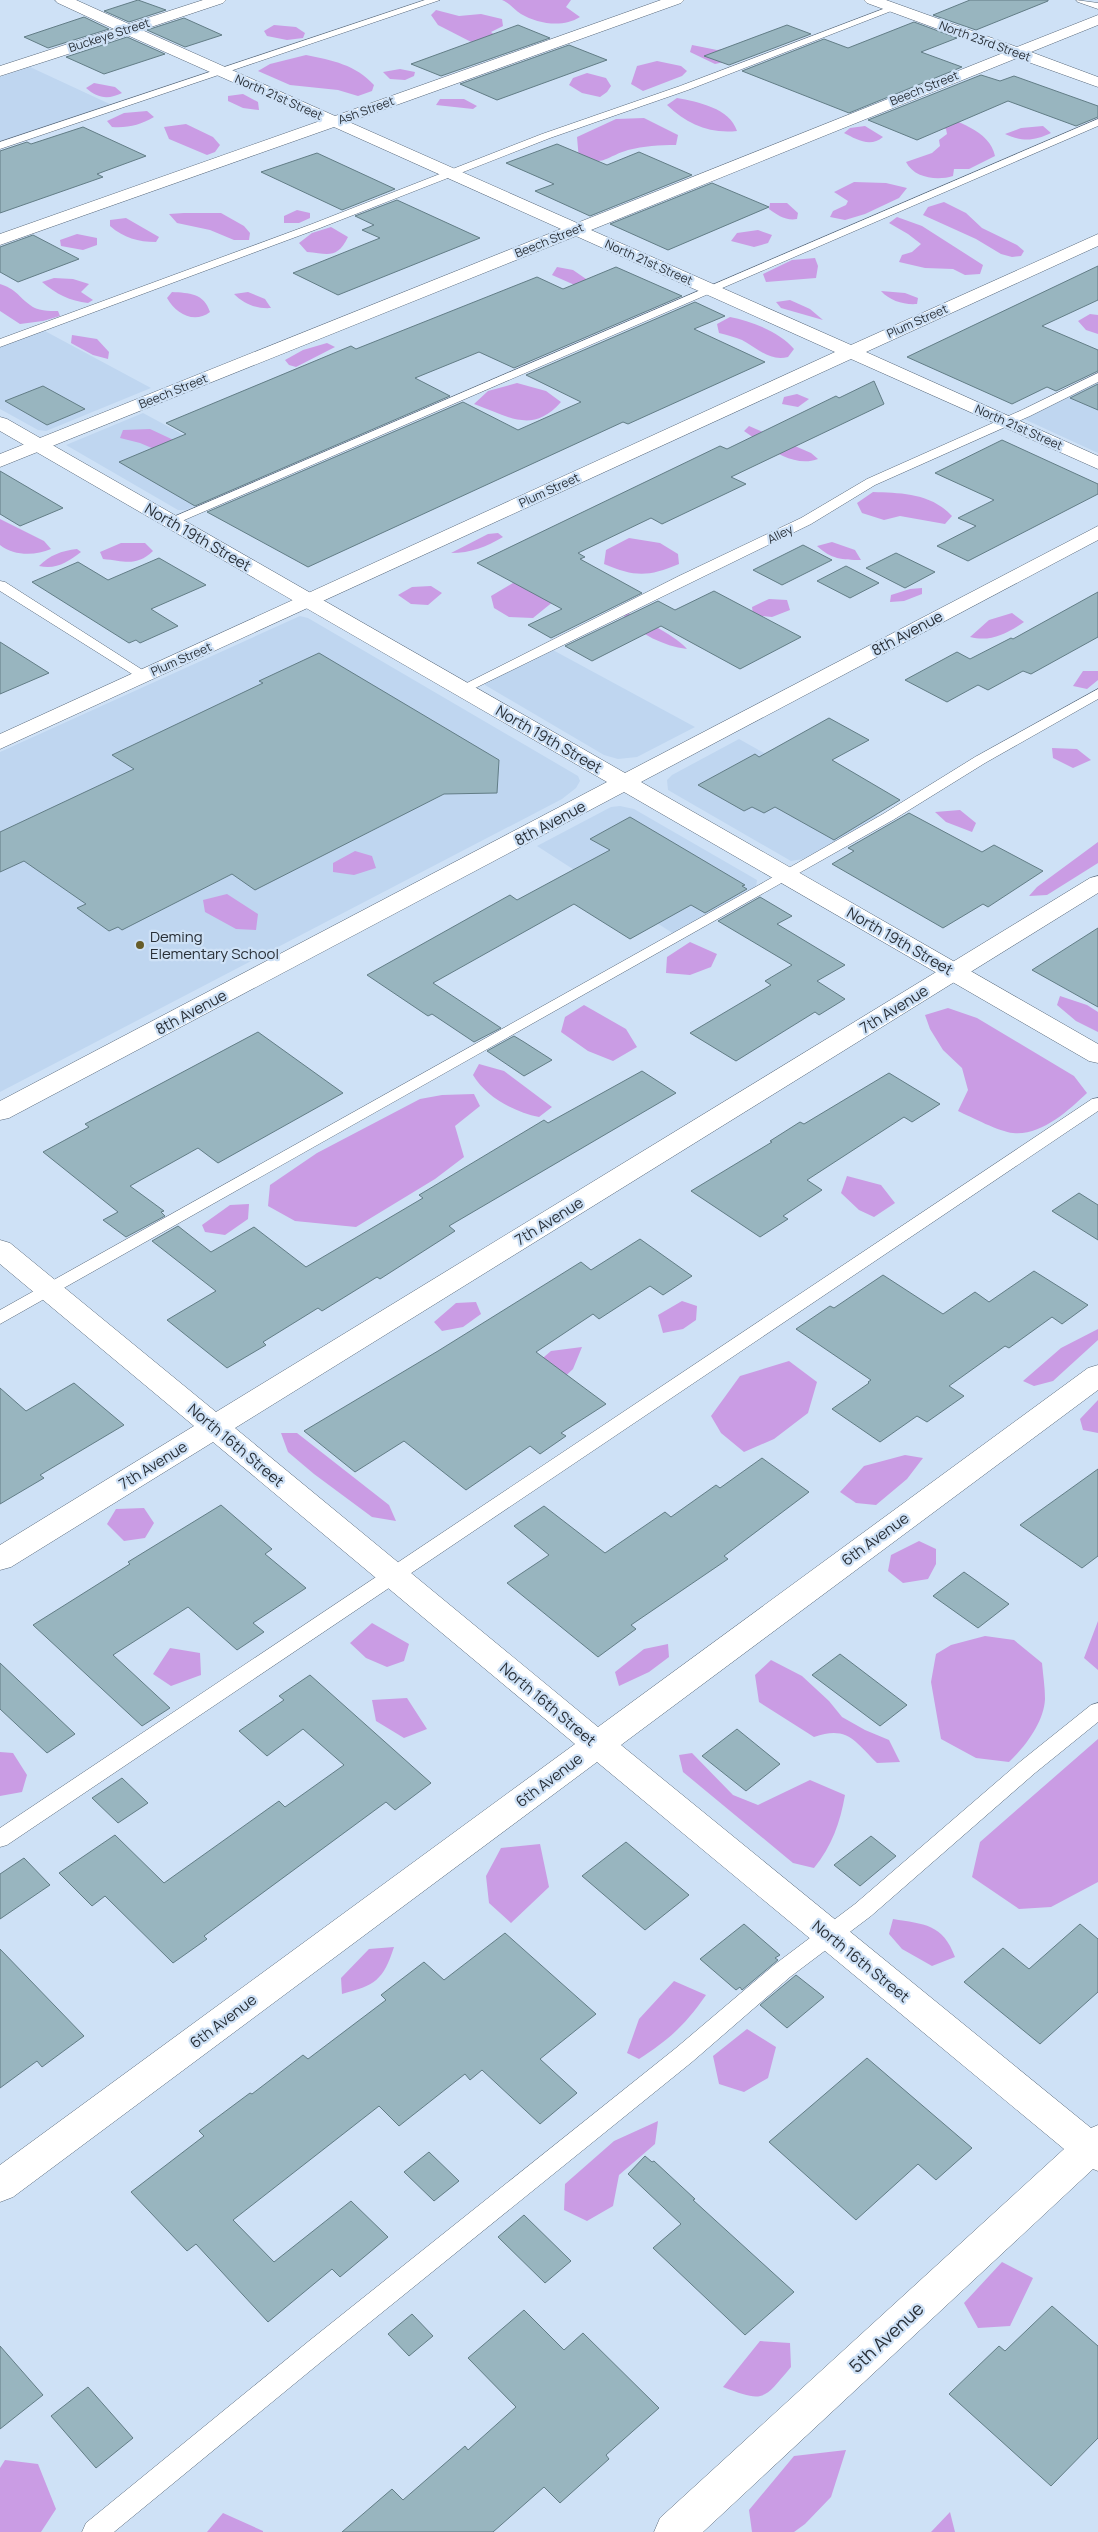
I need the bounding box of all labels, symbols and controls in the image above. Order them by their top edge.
street label: Buckeye Street [66,14,152,56]
street label: North 23rd Street [937,17,1033,66]
street label: Beech Street [887,66,961,110]
street label: North 21st Street [232,70,326,124]
street label: Ash Street [336,92,397,128]
street label: Beech Street [512,218,586,262]
street label: North 21st Street [602,235,696,289]
street label: Plum Street [884,300,950,342]
street label: Beech Street [136,369,210,413]
street label: North 21st Street [972,400,1066,454]
street label: Plum Street [516,468,582,511]
street label: North 19th Street [141,498,255,576]
street label: Alley [764,520,796,548]
street label: 8th Avenue [868,605,947,661]
street label: Plum Street [148,638,214,680]
street label: North 19th Street [492,700,606,778]
street label: 8th Avenue [511,795,590,851]
street label: North 19th Street [843,902,957,980]
place label: Deming Elementary School [150,926,279,964]
marker: Deming Elementary School [134,939,146,951]
street label: 7th Avenue [856,980,932,1038]
street label: 8th Avenue [152,984,231,1040]
street label: 7th Avenue [511,1192,587,1250]
street label: North 16th Street [183,1399,289,1491]
street label: 7th Avenue [115,1436,191,1494]
street label: 6th Avenue [837,1507,913,1571]
street label: North 16th Street [495,1658,601,1750]
street label: 6th Avenue [511,1748,587,1812]
street label: North 16th Street [808,1915,914,2007]
street label: 6th Avenue [185,1989,261,2053]
street label: 5th Avenue [844,2296,928,2378]

